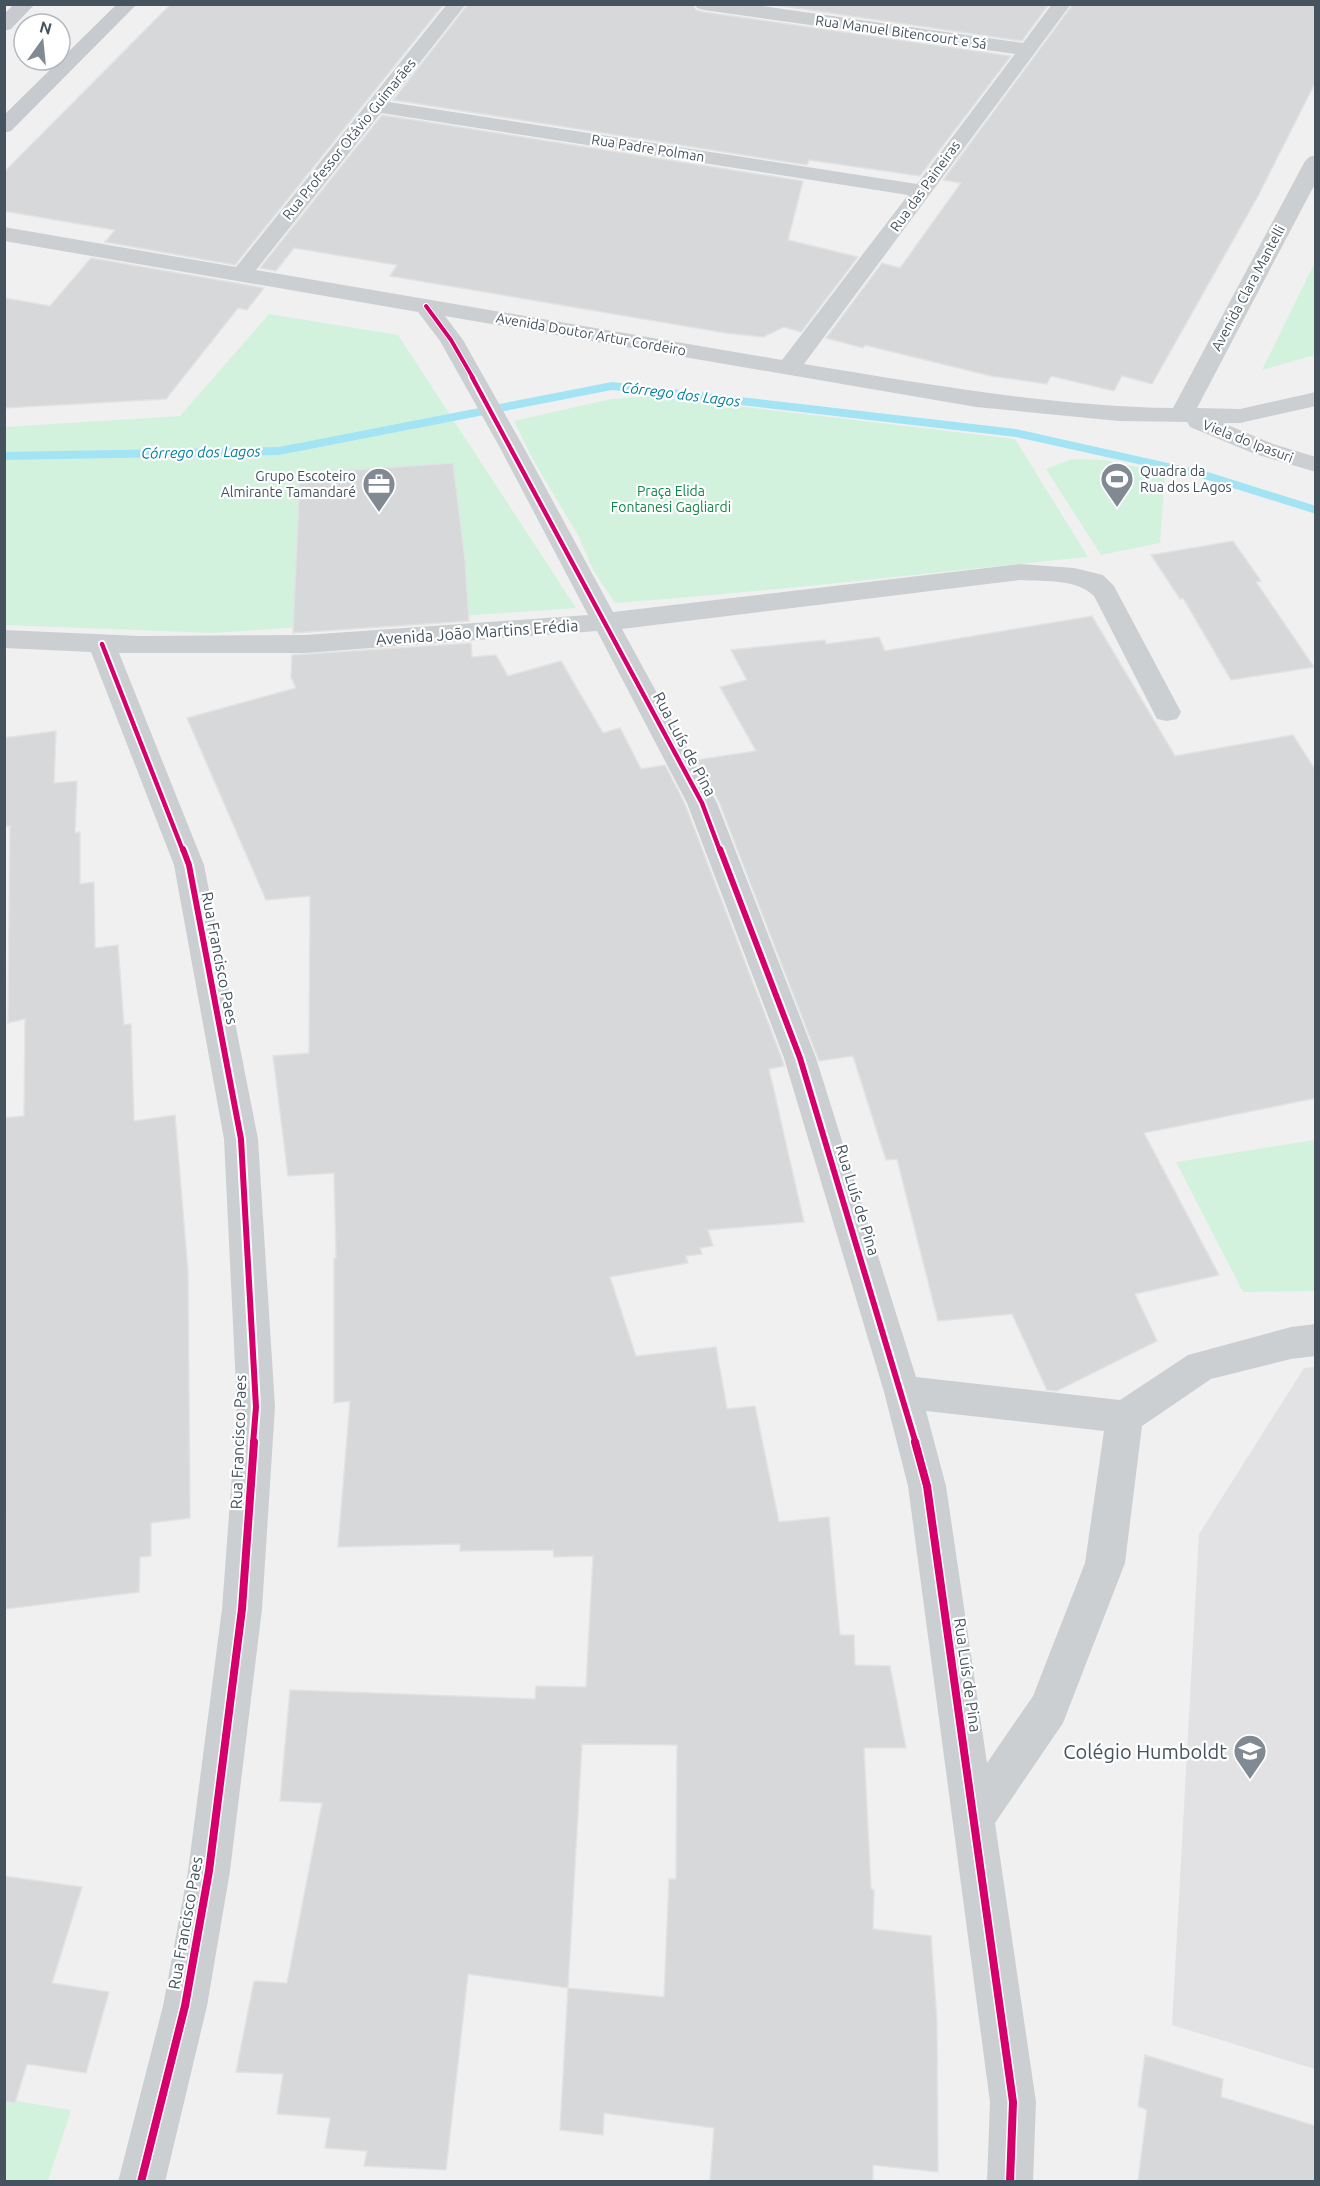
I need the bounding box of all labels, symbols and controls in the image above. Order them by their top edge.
north arrow [12,12,72,72]
street label: Rua Manuel Bitencourt e Sá [814,12,988,52]
text: N [38,17,54,38]
street label: Rua Professor Otávio Guimarães [279,55,419,223]
street label: Rua Padre Polman [590,131,706,165]
street label: Rua das Paineiras [887,137,963,235]
street label: Avenida Clara Mantelli [1208,222,1288,354]
street label: Avenida Doutor Artur Cordeiro [495,309,687,359]
water label: Córrego dos Lagos [621,378,742,410]
street label: Viela do Ipasuri [1200,416,1296,466]
water label: Córrego dos Lagos [141,442,262,462]
sports icon: Quadra da Rua dos LAgos [1099,461,1135,508]
place label: Quadra da Rua dos LAgos [1140,463,1232,495]
office icon: Grupo Escoteiro Almirante Tamandaré [361,466,397,513]
place label: Grupo Escoteiro Almirante Tamandaré [221,468,356,500]
park label: Praça Elida Fontanesi Gagliardi [611,483,731,515]
street label: Avenida João Martins Erédia [375,616,579,648]
street label: Rua Luís de Pina [650,689,720,799]
street label: Rua Francisco Paes [198,890,242,1026]
street label: Rua Luís de Pina [833,1142,883,1258]
street label: Rua Francisco Paes [227,1374,249,1510]
street label: Rua Luís de Pina [951,1617,985,1733]
school or university icon: Colégio Humboldt [1232,1733,1268,1780]
place label: Colégio Humboldt [1063,1740,1227,1763]
street label: Rua Francisco Paes [164,1855,206,1991]

